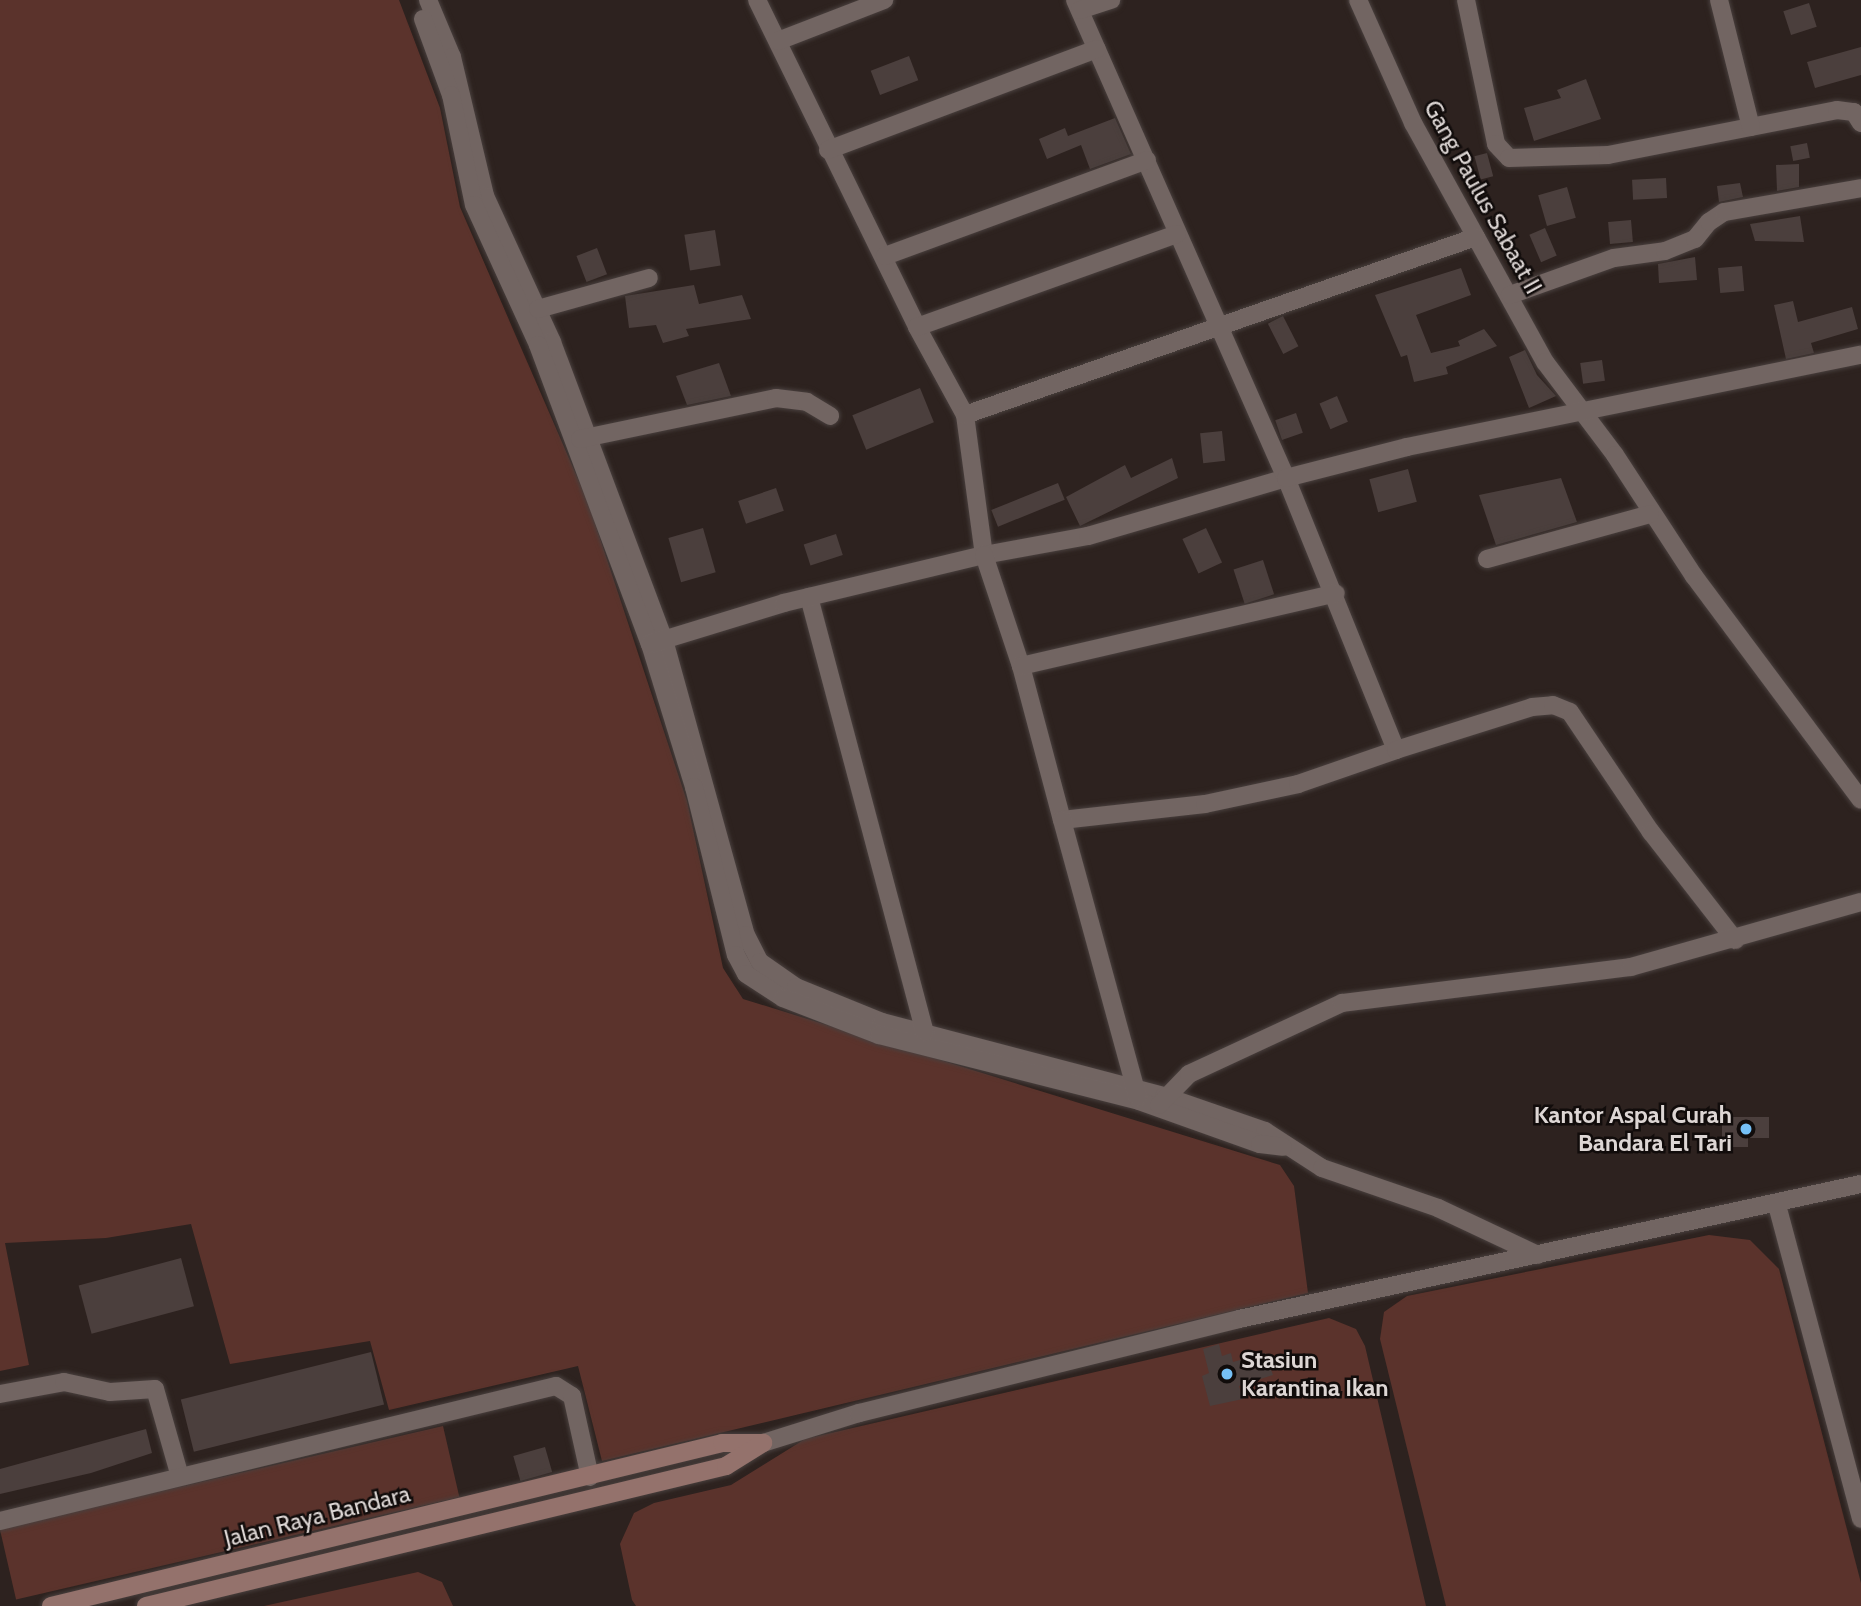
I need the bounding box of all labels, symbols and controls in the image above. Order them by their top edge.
street label: Gang Paulus Sabaat II [1418,95,1548,299]
place label: Kantor Aspal Curah Bandara El Tari [1534,1101,1732,1157]
marker: Kantor Aspal Curah Bandara El Tari [1738,1121,1754,1137]
place label: Stasiun Karantina Ikan [1241,1346,1389,1402]
marker: Stasiun Karantina Ikan [1219,1366,1235,1382]
street label: Jalan Raya Bandara [221,1479,413,1553]

